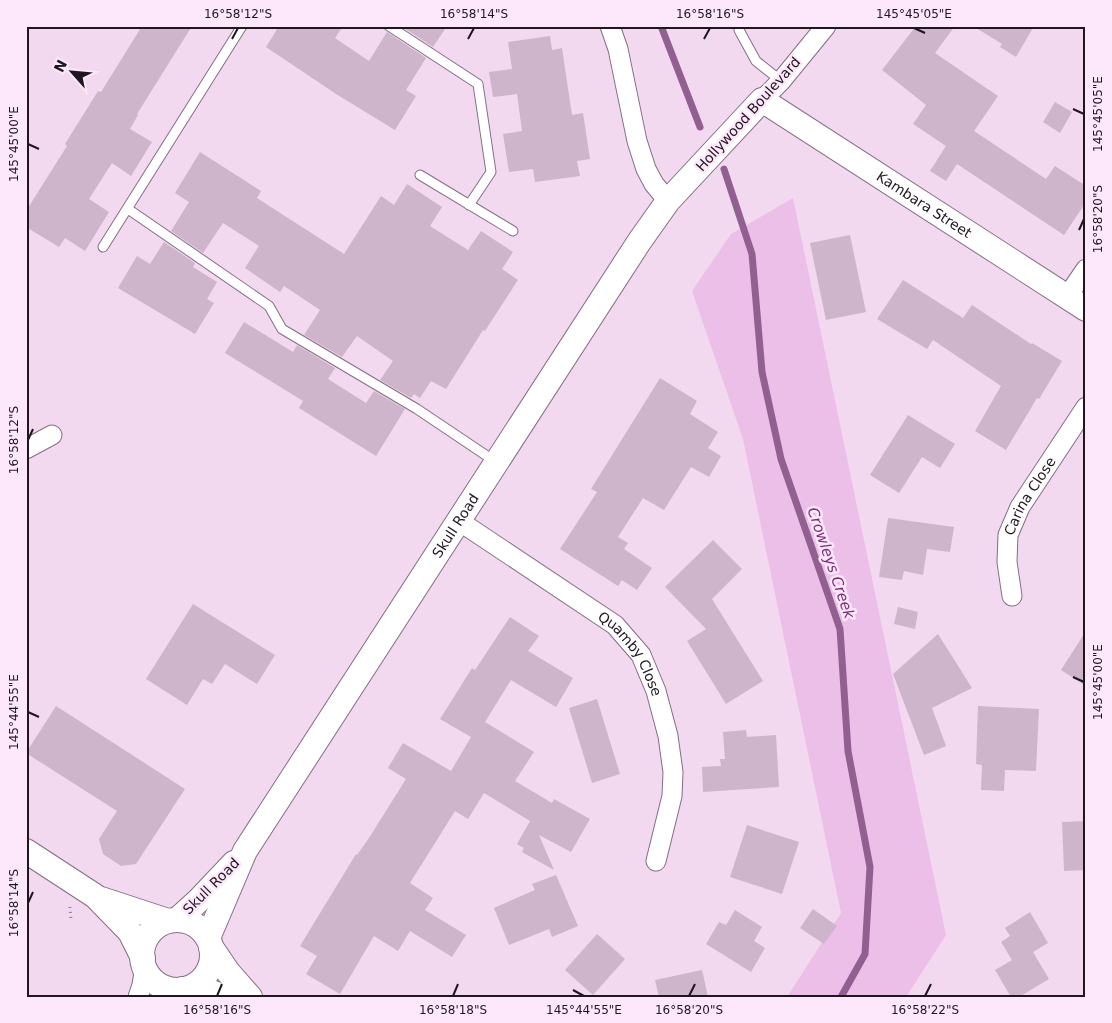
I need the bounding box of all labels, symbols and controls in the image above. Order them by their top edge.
text: 16°58'12"S [204,7,272,21]
text: 16°58'14"S [440,7,508,21]
text: 16°58'16"S [676,7,744,21]
text: 145°45'05"E [876,7,952,21]
north arrow [48,48,98,98]
street label: Hollywood Boulevard [693,54,803,174]
text: N [51,57,70,75]
text: 145°45'05"E [1091,76,1105,152]
text: 145°45'00"E [7,106,21,182]
street label: Kambara Street [874,168,975,241]
text: 16°58'20"S [1091,185,1105,253]
text: 16°58'12"S [7,406,21,474]
street label: Carina Close [1001,454,1059,538]
street label: Skull Road [429,491,482,561]
water label: Crowleys Creek [803,505,859,622]
street label: Quamby Close [595,608,665,698]
text: 145°45'00"E [1091,644,1105,720]
text: 145°44'55"E [7,674,21,750]
street label: Skull Road [180,855,242,917]
text: 16°58'14"S [7,869,21,937]
text: 16°58'16"S [183,1003,251,1017]
text: 16°58'18"S [419,1003,487,1017]
text: 145°44'55"E [546,1003,622,1017]
text: 16°58'20"S [655,1003,723,1017]
text: 16°58'22"S [891,1003,959,1017]

